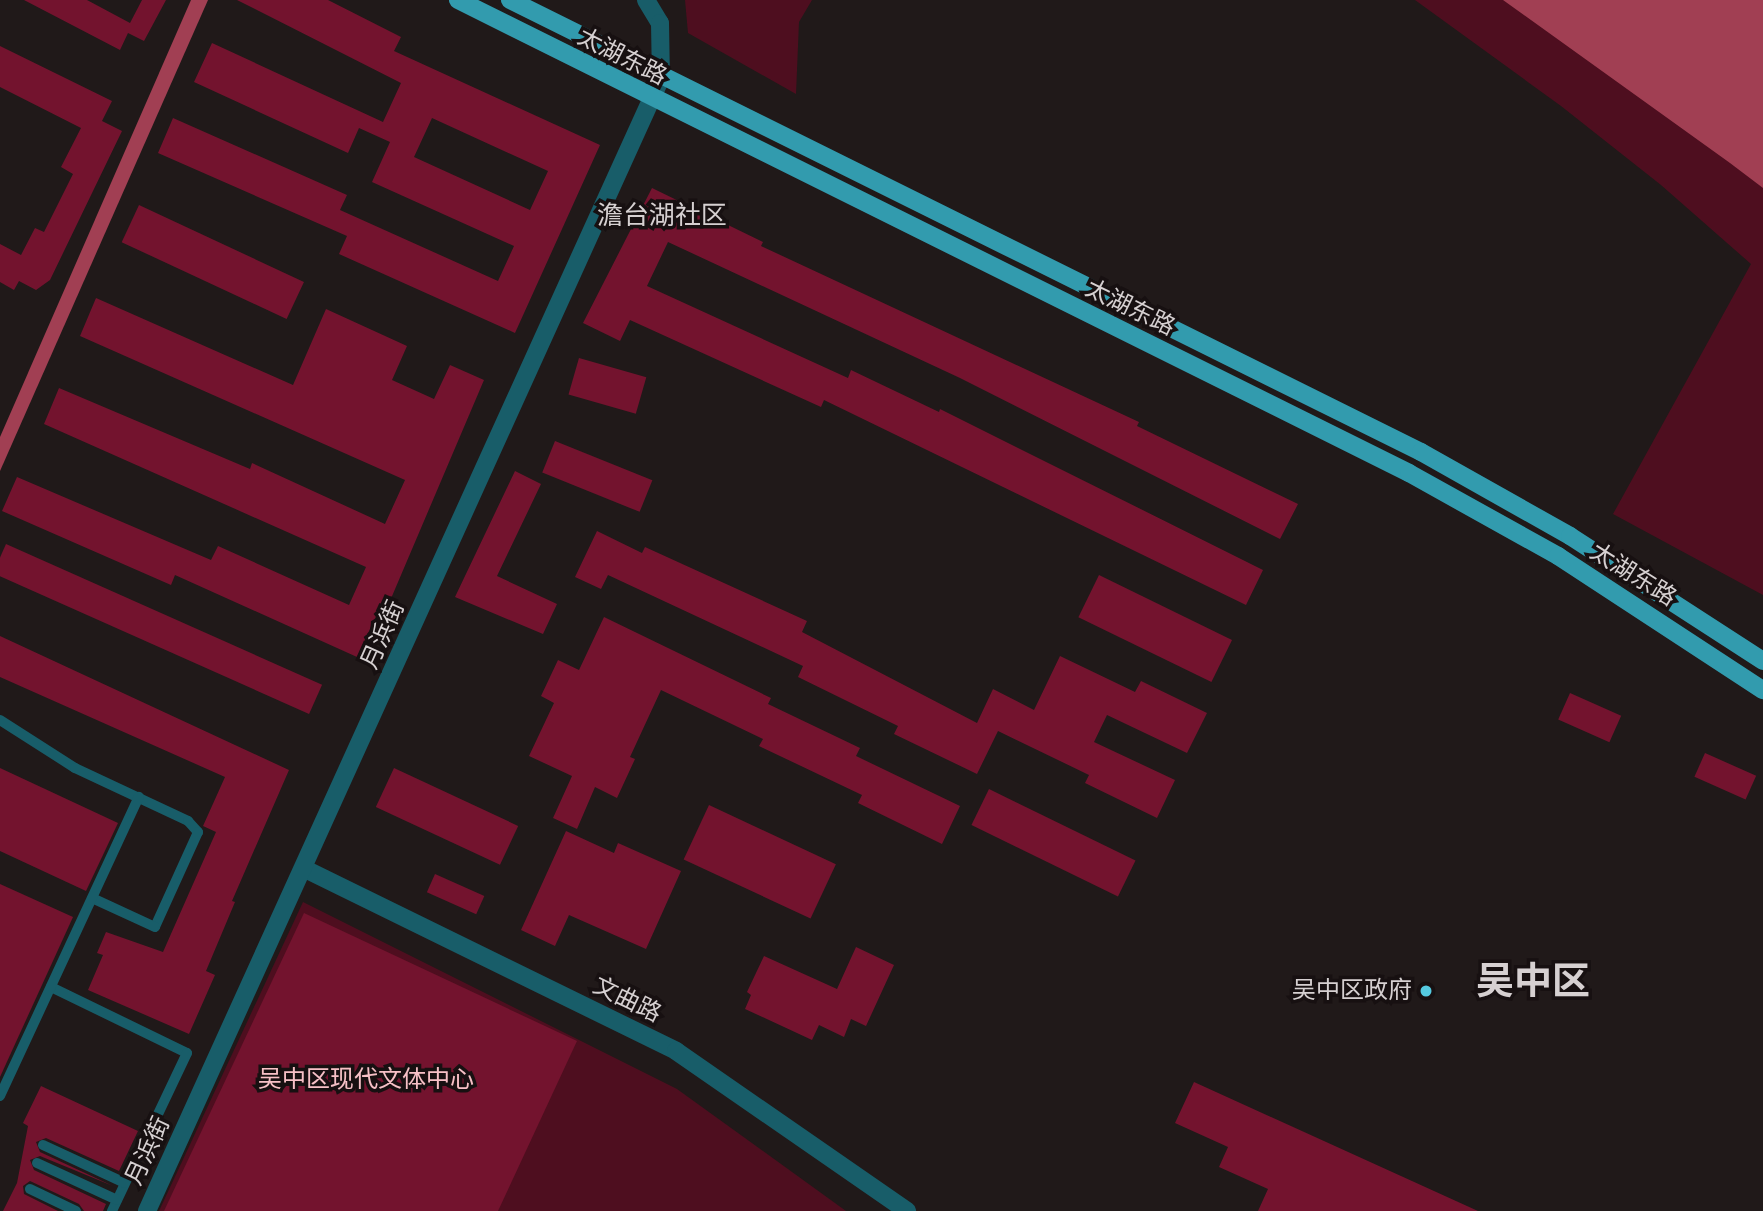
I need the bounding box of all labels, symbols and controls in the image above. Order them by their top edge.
street label: 太湖东路 [573,22,671,92]
district label: 澹台湖社区 [597,200,727,232]
street label: 太湖东路 [1081,274,1179,342]
street label: 太湖东路 [1585,537,1681,613]
street label: 月浜街 [355,596,411,674]
district label: 吴中区 [1476,959,1590,1005]
street label: 文曲路 [588,971,666,1029]
place label: 吴中区政府 [1292,977,1412,1005]
marker: 吴中区政府 [1418,983,1434,999]
park label: 吴中区现代文体中心 [258,1066,474,1094]
street label: 月浜街 [120,1112,176,1190]

